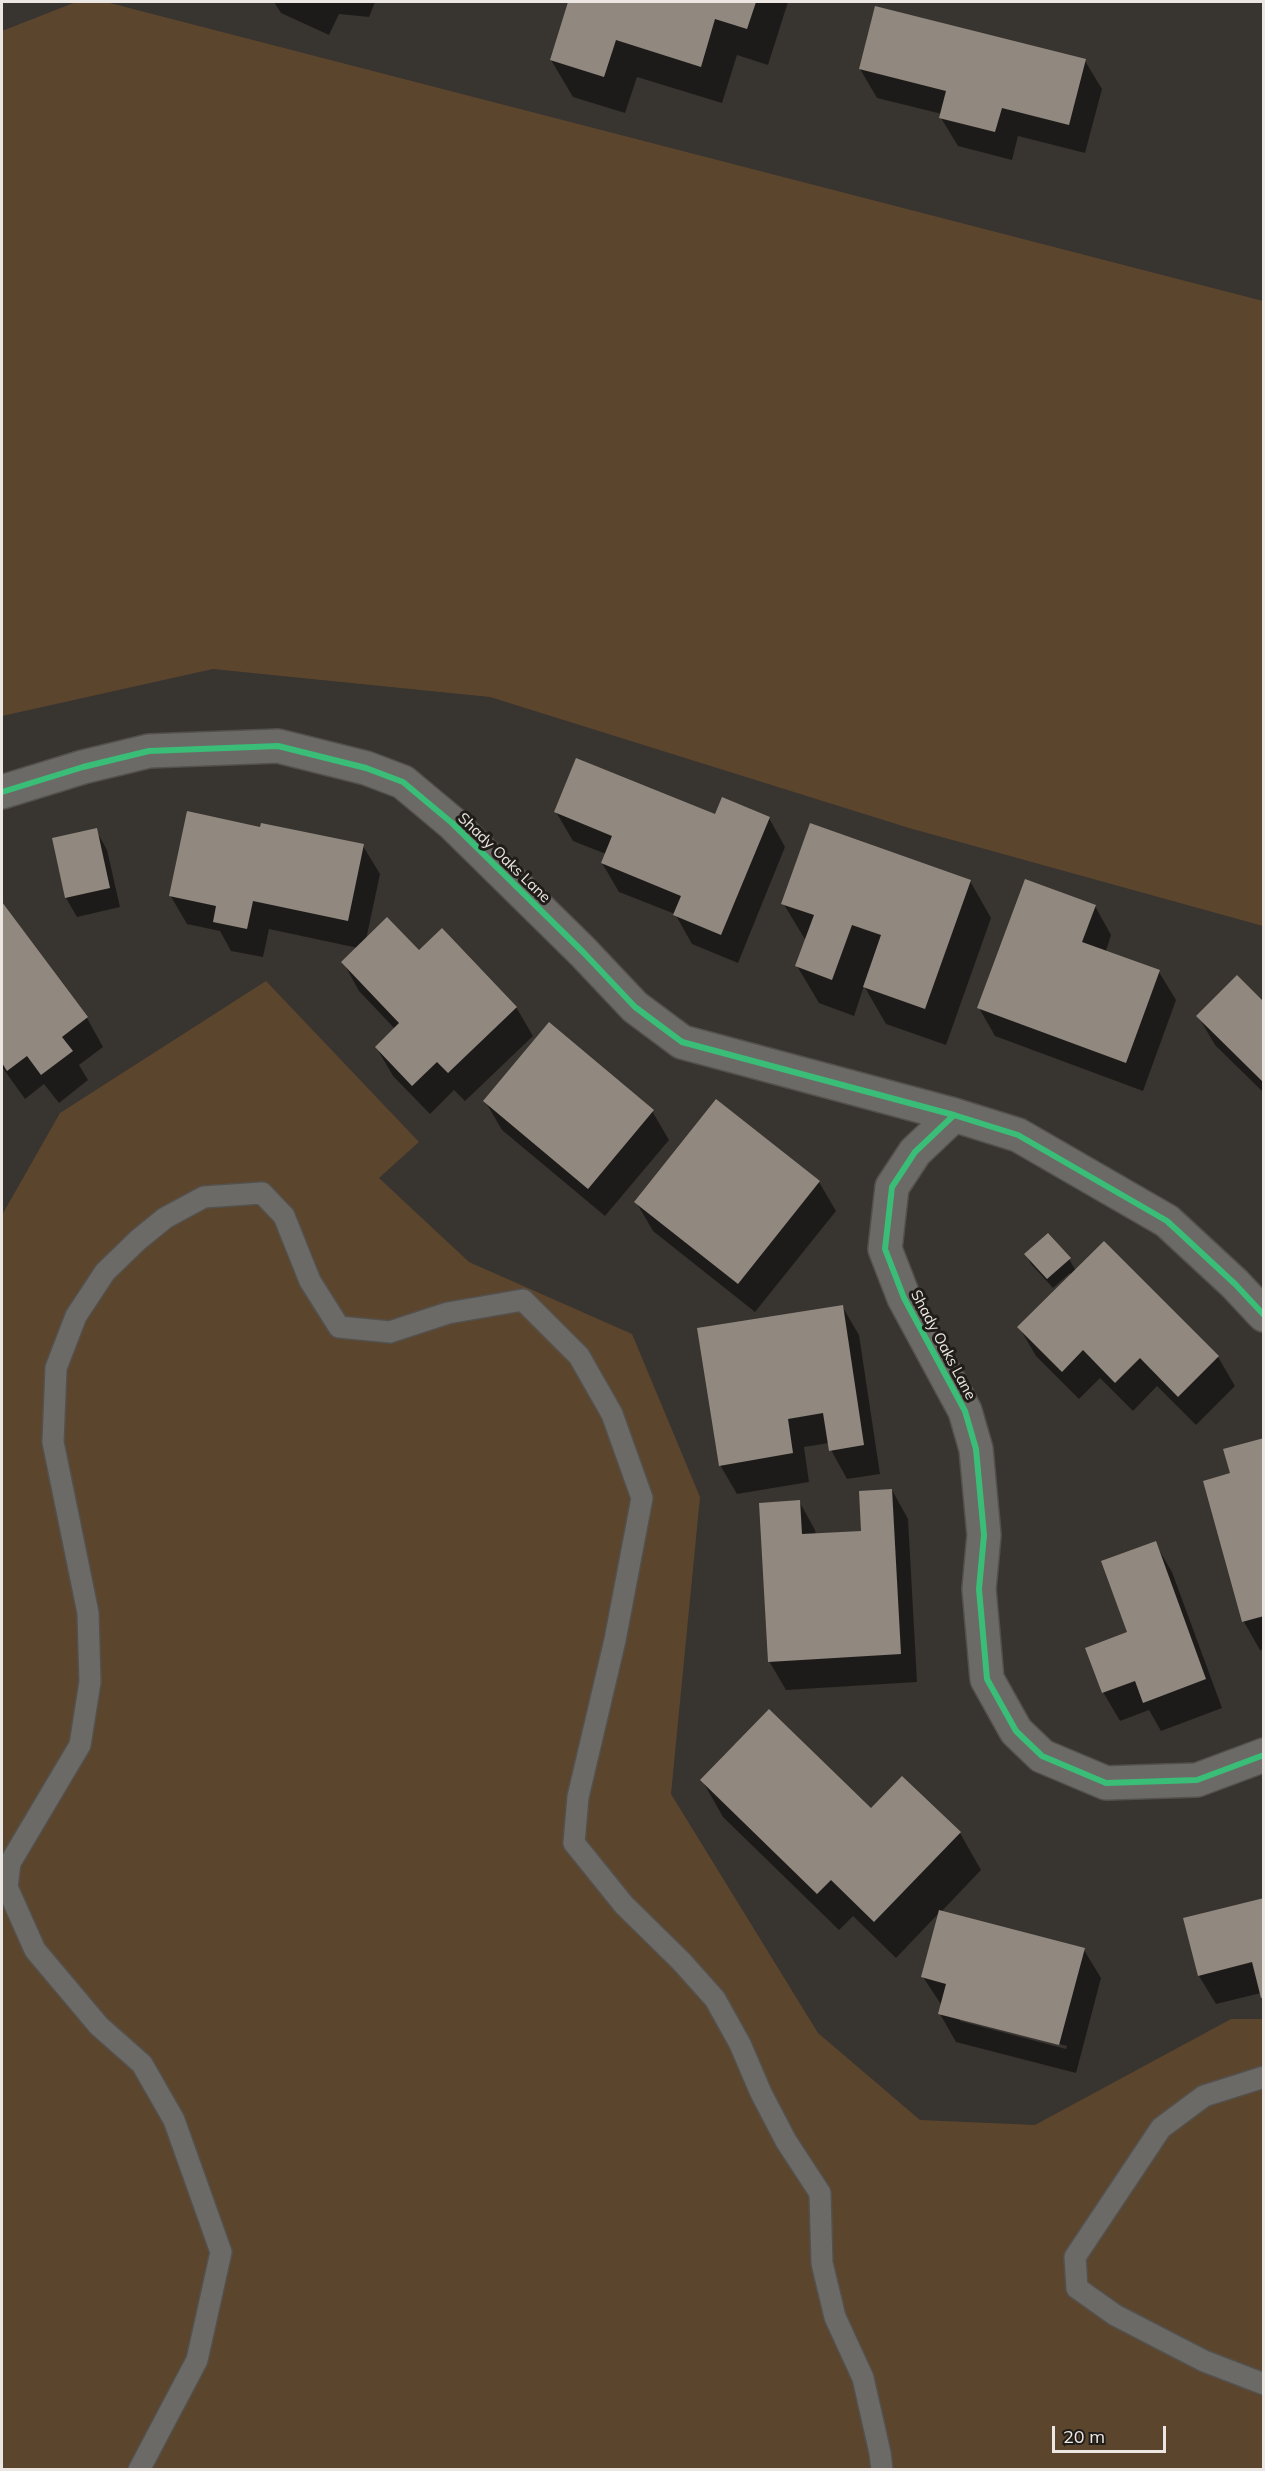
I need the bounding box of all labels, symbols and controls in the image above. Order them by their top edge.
street label: Shady Oaks Lane [454,809,554,907]
street label: Shady Oaks Lane [906,1287,980,1403]
scale bar [1055,2414,1169,2452]
text: 20 m [1063,2425,1105,2448]

